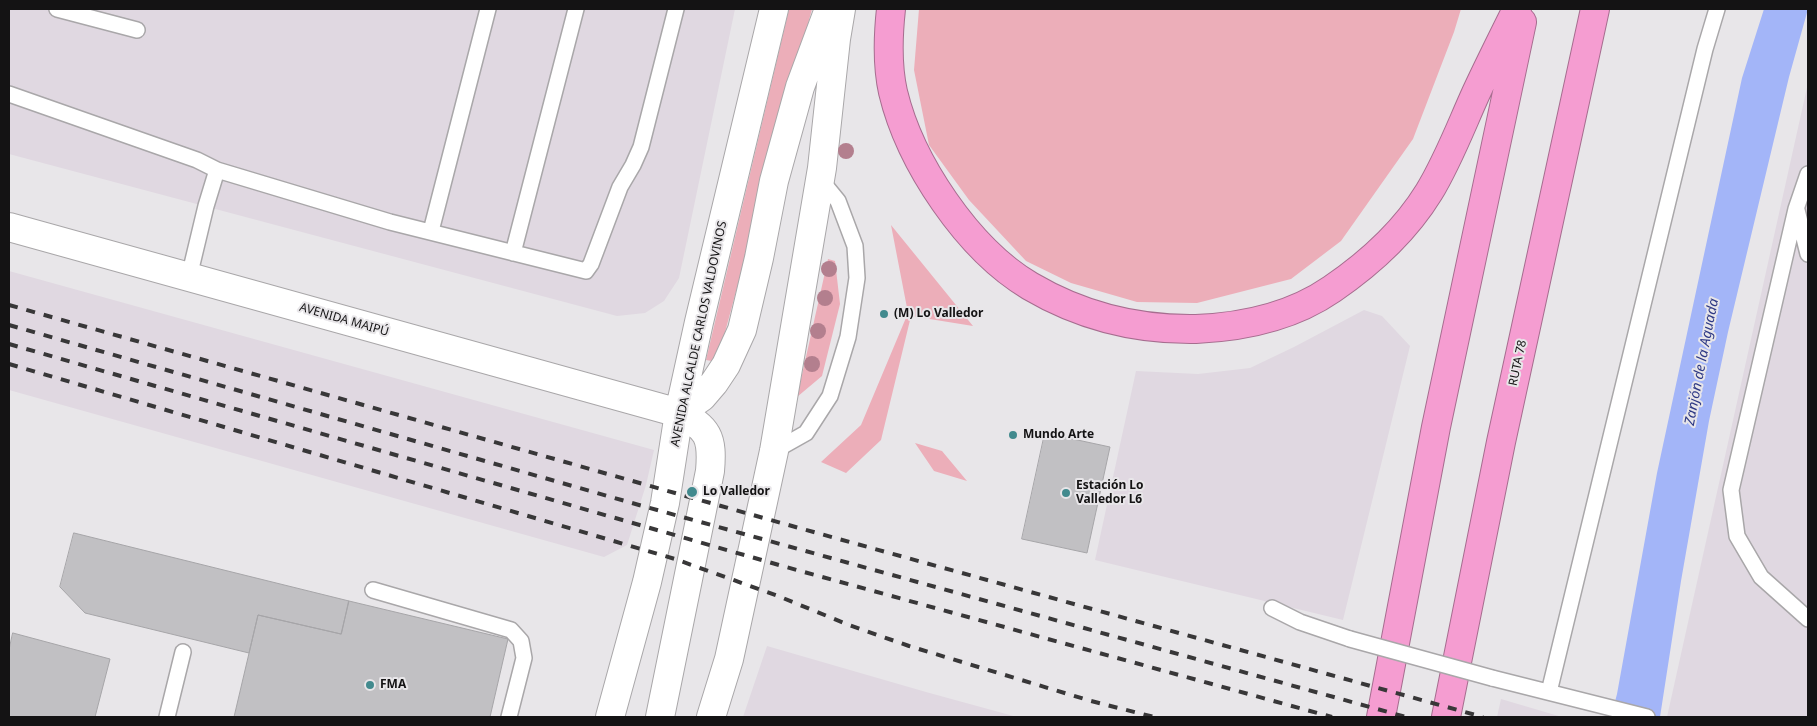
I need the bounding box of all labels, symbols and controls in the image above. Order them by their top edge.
street label: AVENIDA ALCALDE CARLOS VALDOVINOS [668,220,730,448]
water label: Zanjón de la Aguada [1681,297,1723,427]
street label: AVENIDA MAIPÚ [298,300,390,340]
place label: (M) Lo Valledor [894,307,983,321]
marker: (M) Lo Valledor [878,308,890,320]
street label: RUTA 78 [1506,339,1530,387]
place label: Mundo Arte [1023,428,1094,442]
marker: Mundo Arte [1007,429,1019,441]
place label: Estación Lo Valledor L6 [1076,479,1144,507]
marker: Lo Valledor [685,485,699,499]
place label: Lo Valledor [703,485,770,499]
marker: Estación Lo Valledor L6 [1060,487,1072,499]
place label: FMA [380,678,406,692]
marker: FMA [364,679,376,691]

